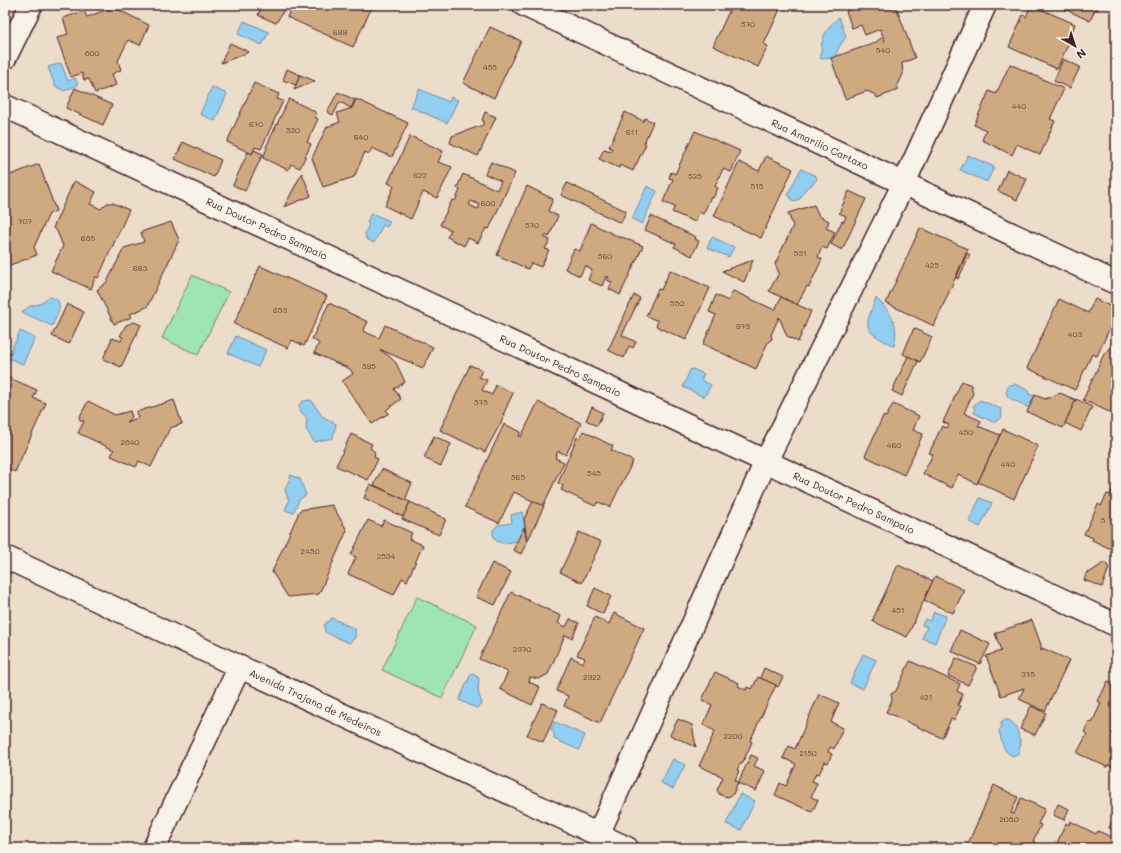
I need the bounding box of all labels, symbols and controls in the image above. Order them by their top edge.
house number: 570 [741,19,755,29]
north arrow [1055,26,1095,66]
house number: 699 [333,27,347,37]
house number: 540 [876,45,890,55]
text: N [1074,46,1090,63]
house number: 800 [85,48,99,58]
house number: 455 [483,62,497,72]
house number: 440 [1012,101,1026,111]
street label: Rua Amarílio Cartaxo [769,115,871,173]
house number: 670 [249,119,263,129]
house number: 520 [286,125,300,135]
house number: 611 [626,127,638,137]
house number: 640 [354,132,368,142]
house number: 622 [413,170,427,180]
house number: 525 [688,171,702,181]
house number: 515 [751,181,764,191]
street label: Rua Doutor Pedro Sampaio [204,194,330,263]
house number: 600 [481,198,495,208]
house number: 707 [18,216,32,226]
house number: 570 [525,220,539,230]
house number: 685 [81,233,96,243]
house number: 531 [794,248,806,258]
house number: 560 [598,251,612,261]
house number: 425 [925,260,939,270]
house number: 663 [133,263,147,273]
house number: 550 [670,298,684,308]
house number: 653 [273,305,287,315]
house number: 973 [736,321,750,331]
house number: 403 [1068,329,1082,339]
street label: Rua Doutor Pedro Sampaio [497,331,623,400]
house number: 595 [362,361,376,371]
house number: 575 [474,397,488,407]
house number: 450 [959,427,973,437]
house number: 2840 [121,437,140,447]
house number: 460 [887,440,901,450]
house number: 440 [1001,459,1015,469]
house number: 545 [587,468,601,478]
street label: Rua Doutor Pedro Sampaio [791,468,917,537]
house number: 565 [511,472,525,482]
house number: 5 [1101,515,1106,525]
house number: 2450 [301,546,319,556]
house number: 2534 [377,551,396,561]
house number: 451 [892,605,904,615]
house number: 2370 [513,644,531,654]
street label: Avenida Trajano de Medeiros [247,665,384,739]
house number: 375 [1021,669,1035,679]
house number: 2322 [583,672,601,682]
house number: 421 [920,692,932,702]
house number: 2200 [724,731,742,741]
house number: 2150 [799,748,817,758]
house number: 2080 [999,814,1019,824]

